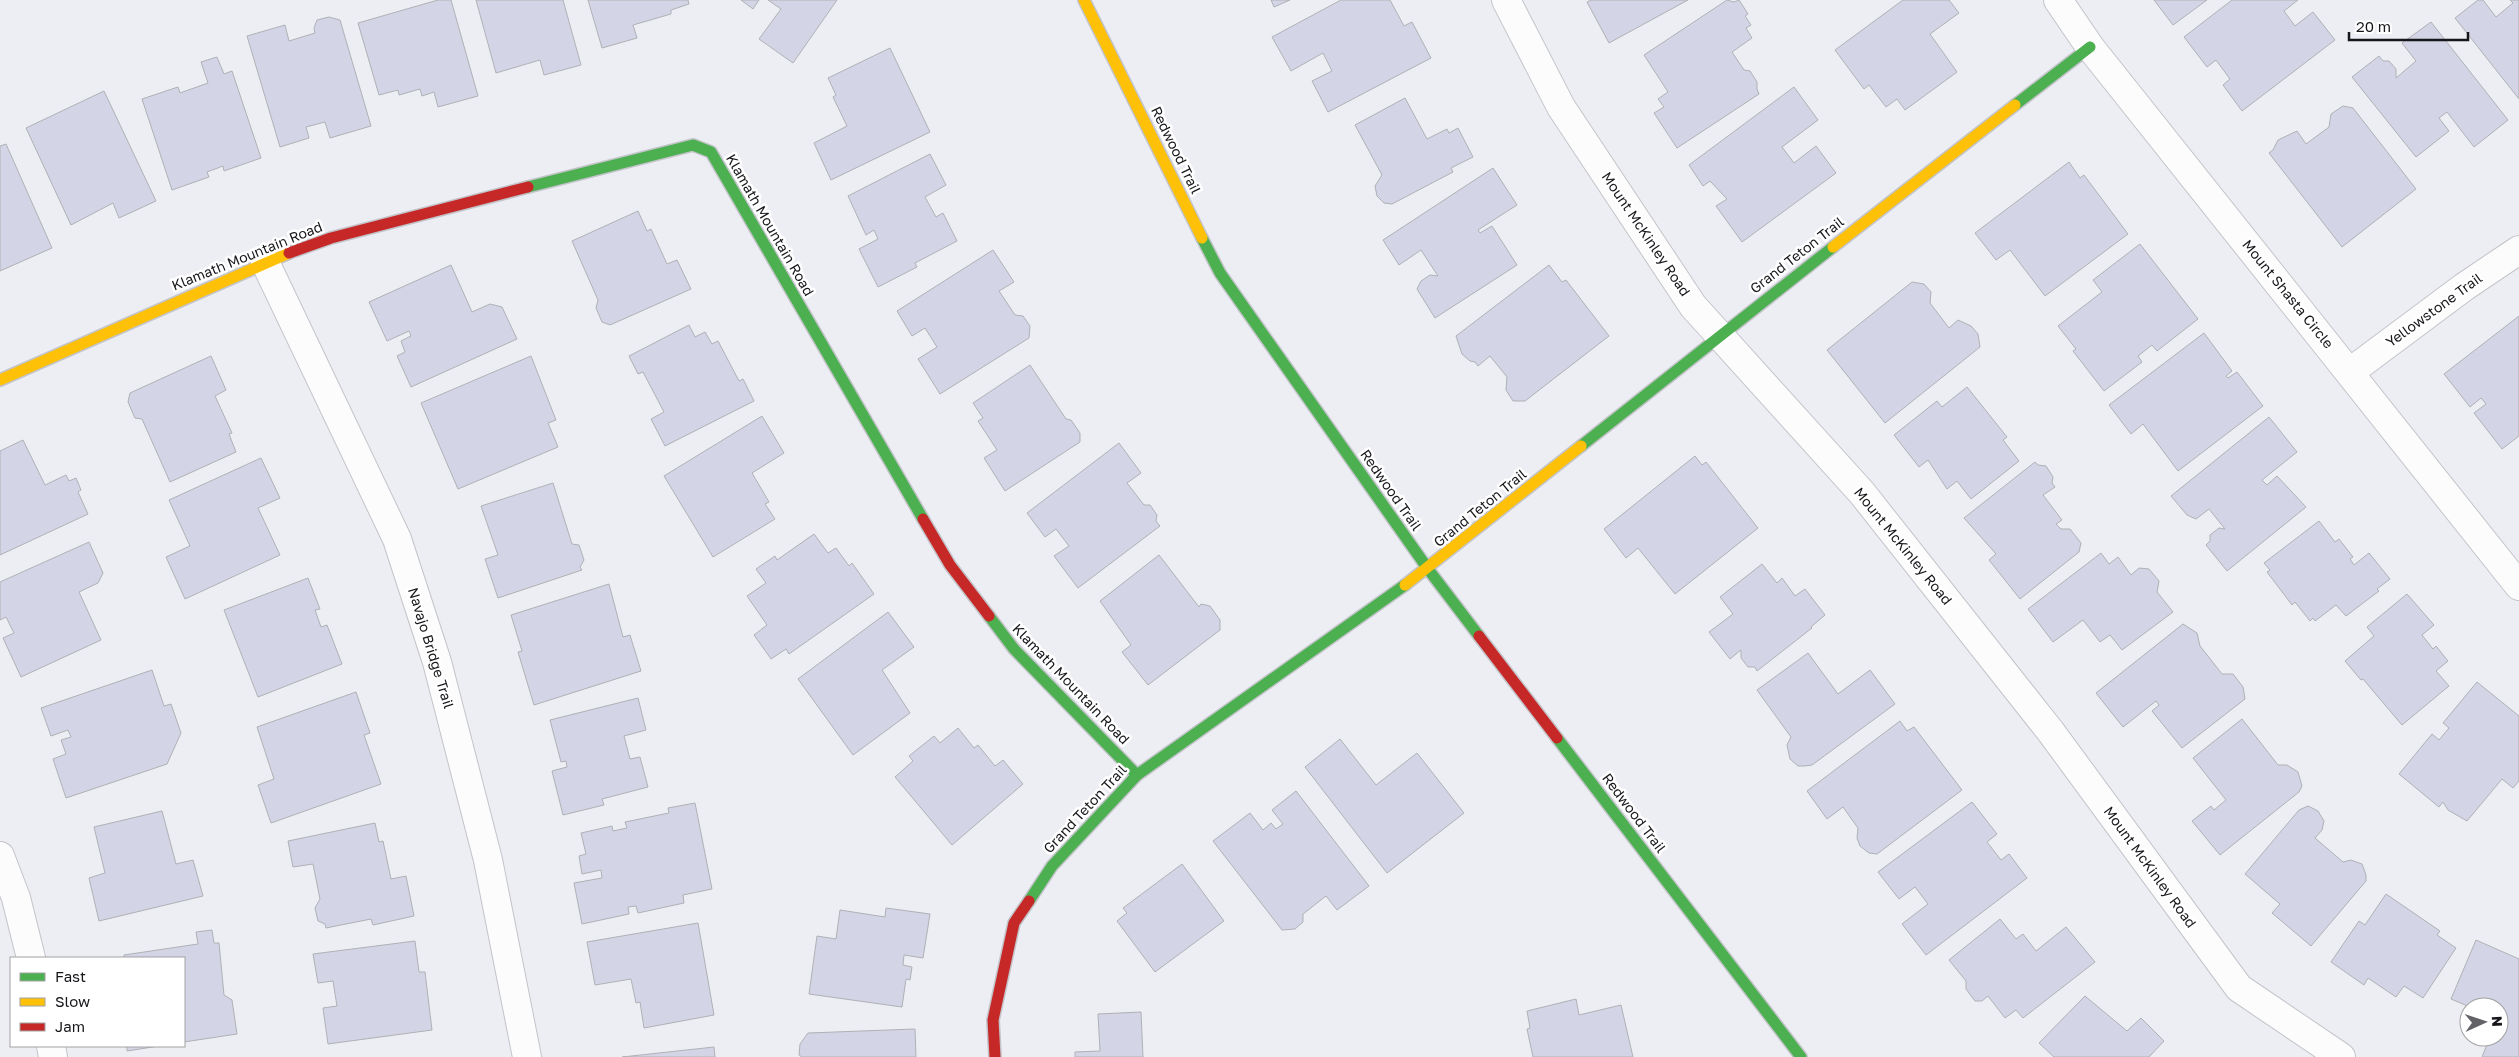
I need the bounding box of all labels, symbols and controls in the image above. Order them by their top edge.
scale bar [2349,10,2468,42]
text: 20 m [2356,17,2391,35]
street label: Redwood Trail [1148,103,1205,196]
street label: Klamath Mountain Road [723,151,818,299]
street label: Mount McKinley Road [1599,168,1694,299]
street label: Grand Teton Trail [1746,213,1847,297]
street label: Klamath Mountain Road [169,218,325,294]
street label: Mount Shasta Circle [2239,236,2337,352]
street label: Yellowstone Trail [2382,269,2485,350]
street label: Redwood Trail [1357,446,1426,534]
street label: Grand Teton Trail [1430,465,1529,550]
street label: Mount McKinley Road [1851,484,1956,608]
street label: Navajo Bridge Trail [405,585,458,710]
street label: Klamath Mountain Road [1009,620,1133,747]
street label: Grand Teton Trail [1039,761,1130,856]
street label: Redwood Trail [1599,770,1670,856]
street label: Mount McKinley Road [2101,803,2200,931]
legend [10,957,185,1047]
text: Fast [55,967,86,985]
text: Slow [55,992,90,1010]
north arrow [2459,997,2509,1047]
text: N [2489,1016,2506,1027]
text: Jam [55,1017,85,1035]

